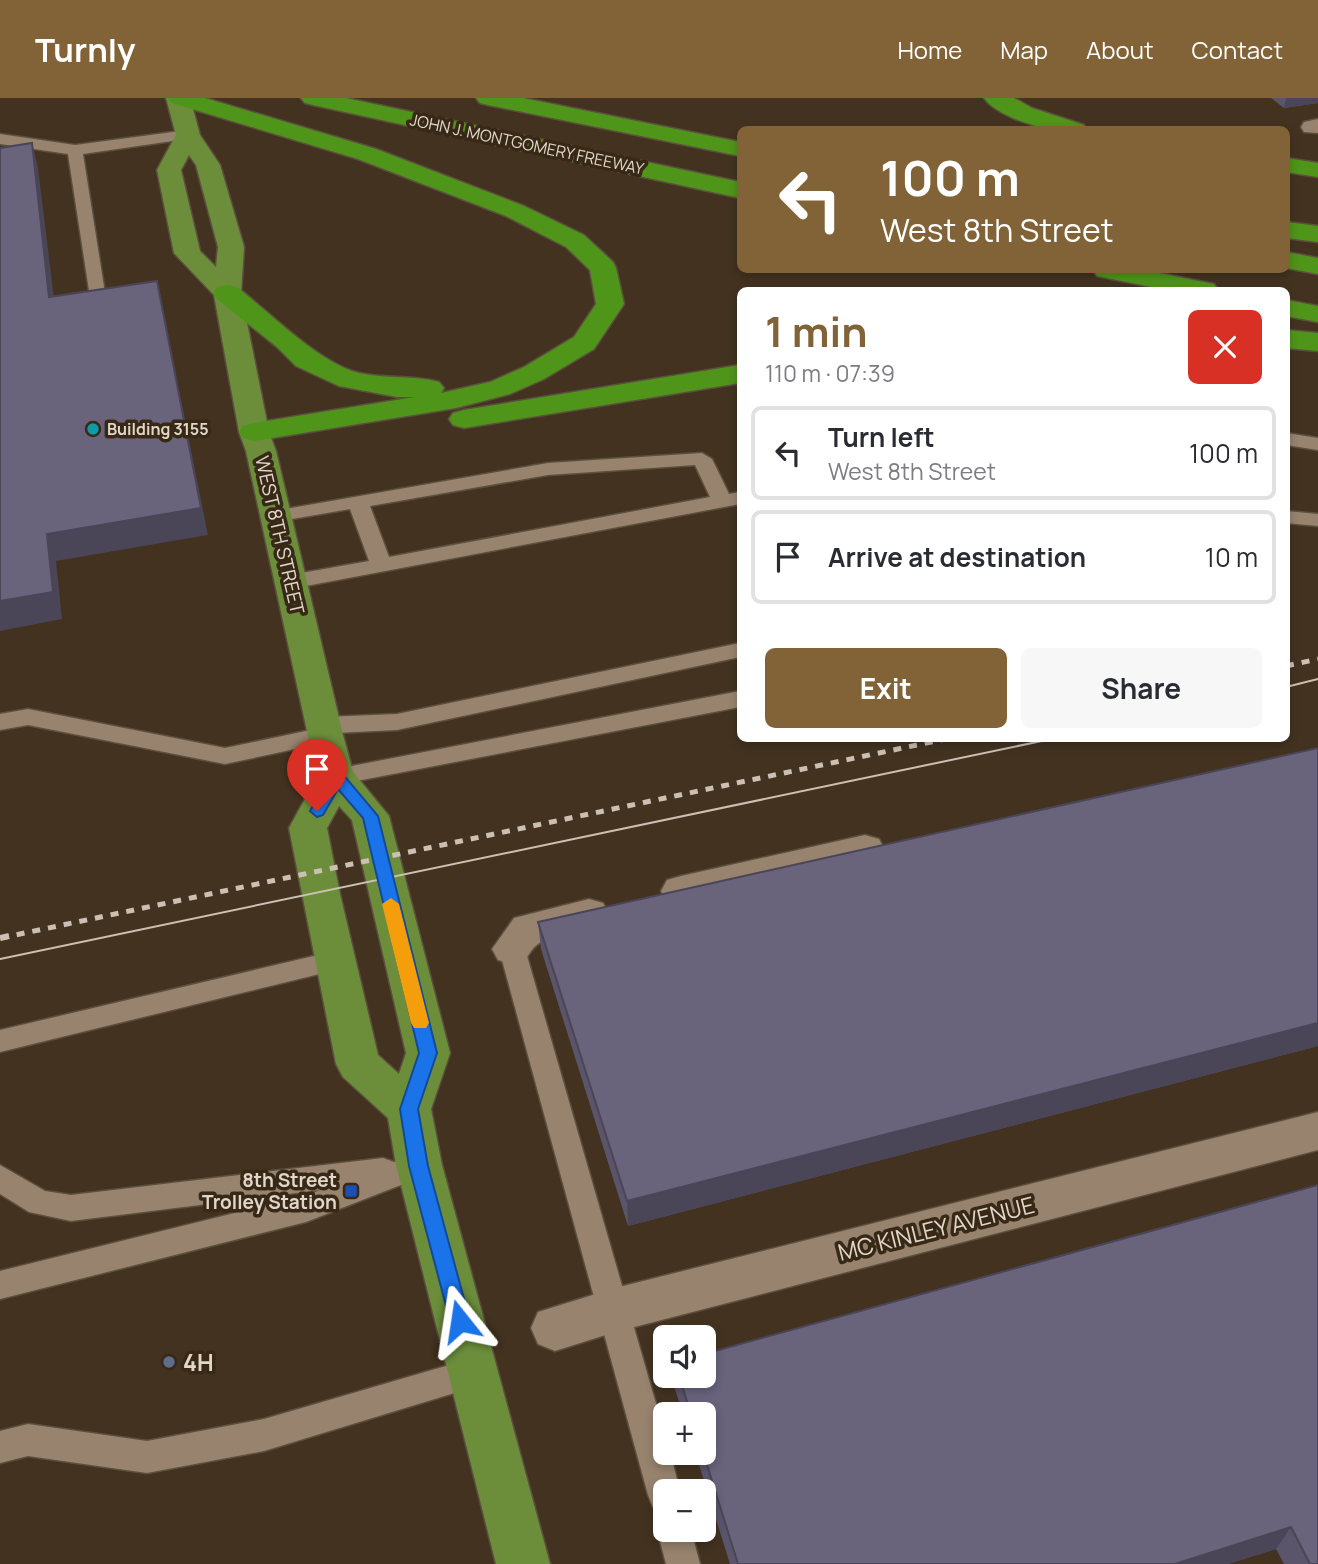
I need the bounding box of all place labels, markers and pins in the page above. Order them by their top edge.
place label: Building 3155 [107,418,209,440]
marker: Building 3155 [85,421,101,437]
pin [287,739,347,811]
place label: 8th Street Trolley Station [202,1167,337,1215]
marker: 8th Street Trolley Station [343,1183,359,1199]
place label: 4H [183,1346,214,1378]
marker: 4H [161,1354,177,1370]

